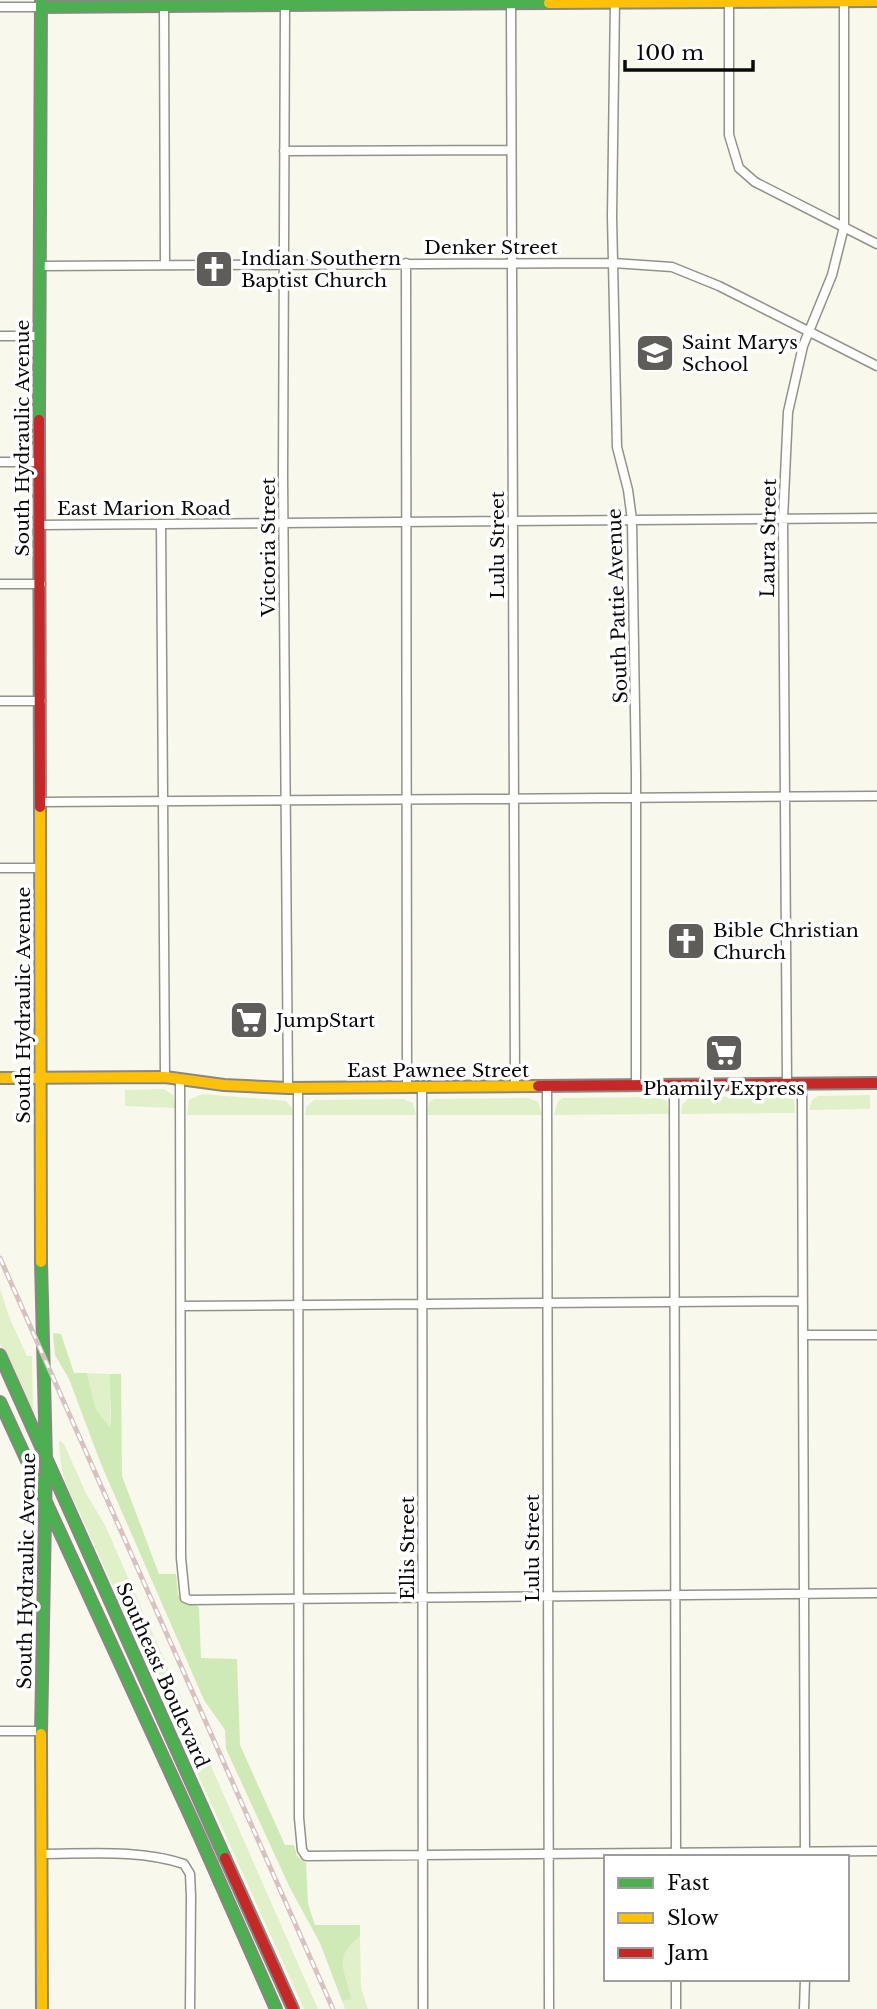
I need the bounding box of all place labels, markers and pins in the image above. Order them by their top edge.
place label: Indian Southern Baptist Church [241,247,401,292]
church icon: Indian Southern Baptist Church [193,248,235,290]
place label: Saint Marys School [682,331,798,376]
school or university icon: Saint Marys School [634,332,676,374]
place label: Bible Christian Church [713,919,859,964]
church icon: Bible Christian Church [665,920,707,962]
supermarket icon: JumpStart [228,999,270,1041]
place label: JumpStart [273,1009,376,1032]
supermarket icon: Phamily Express [703,1032,745,1074]
place label: Phamily Express [643,1077,805,1100]

